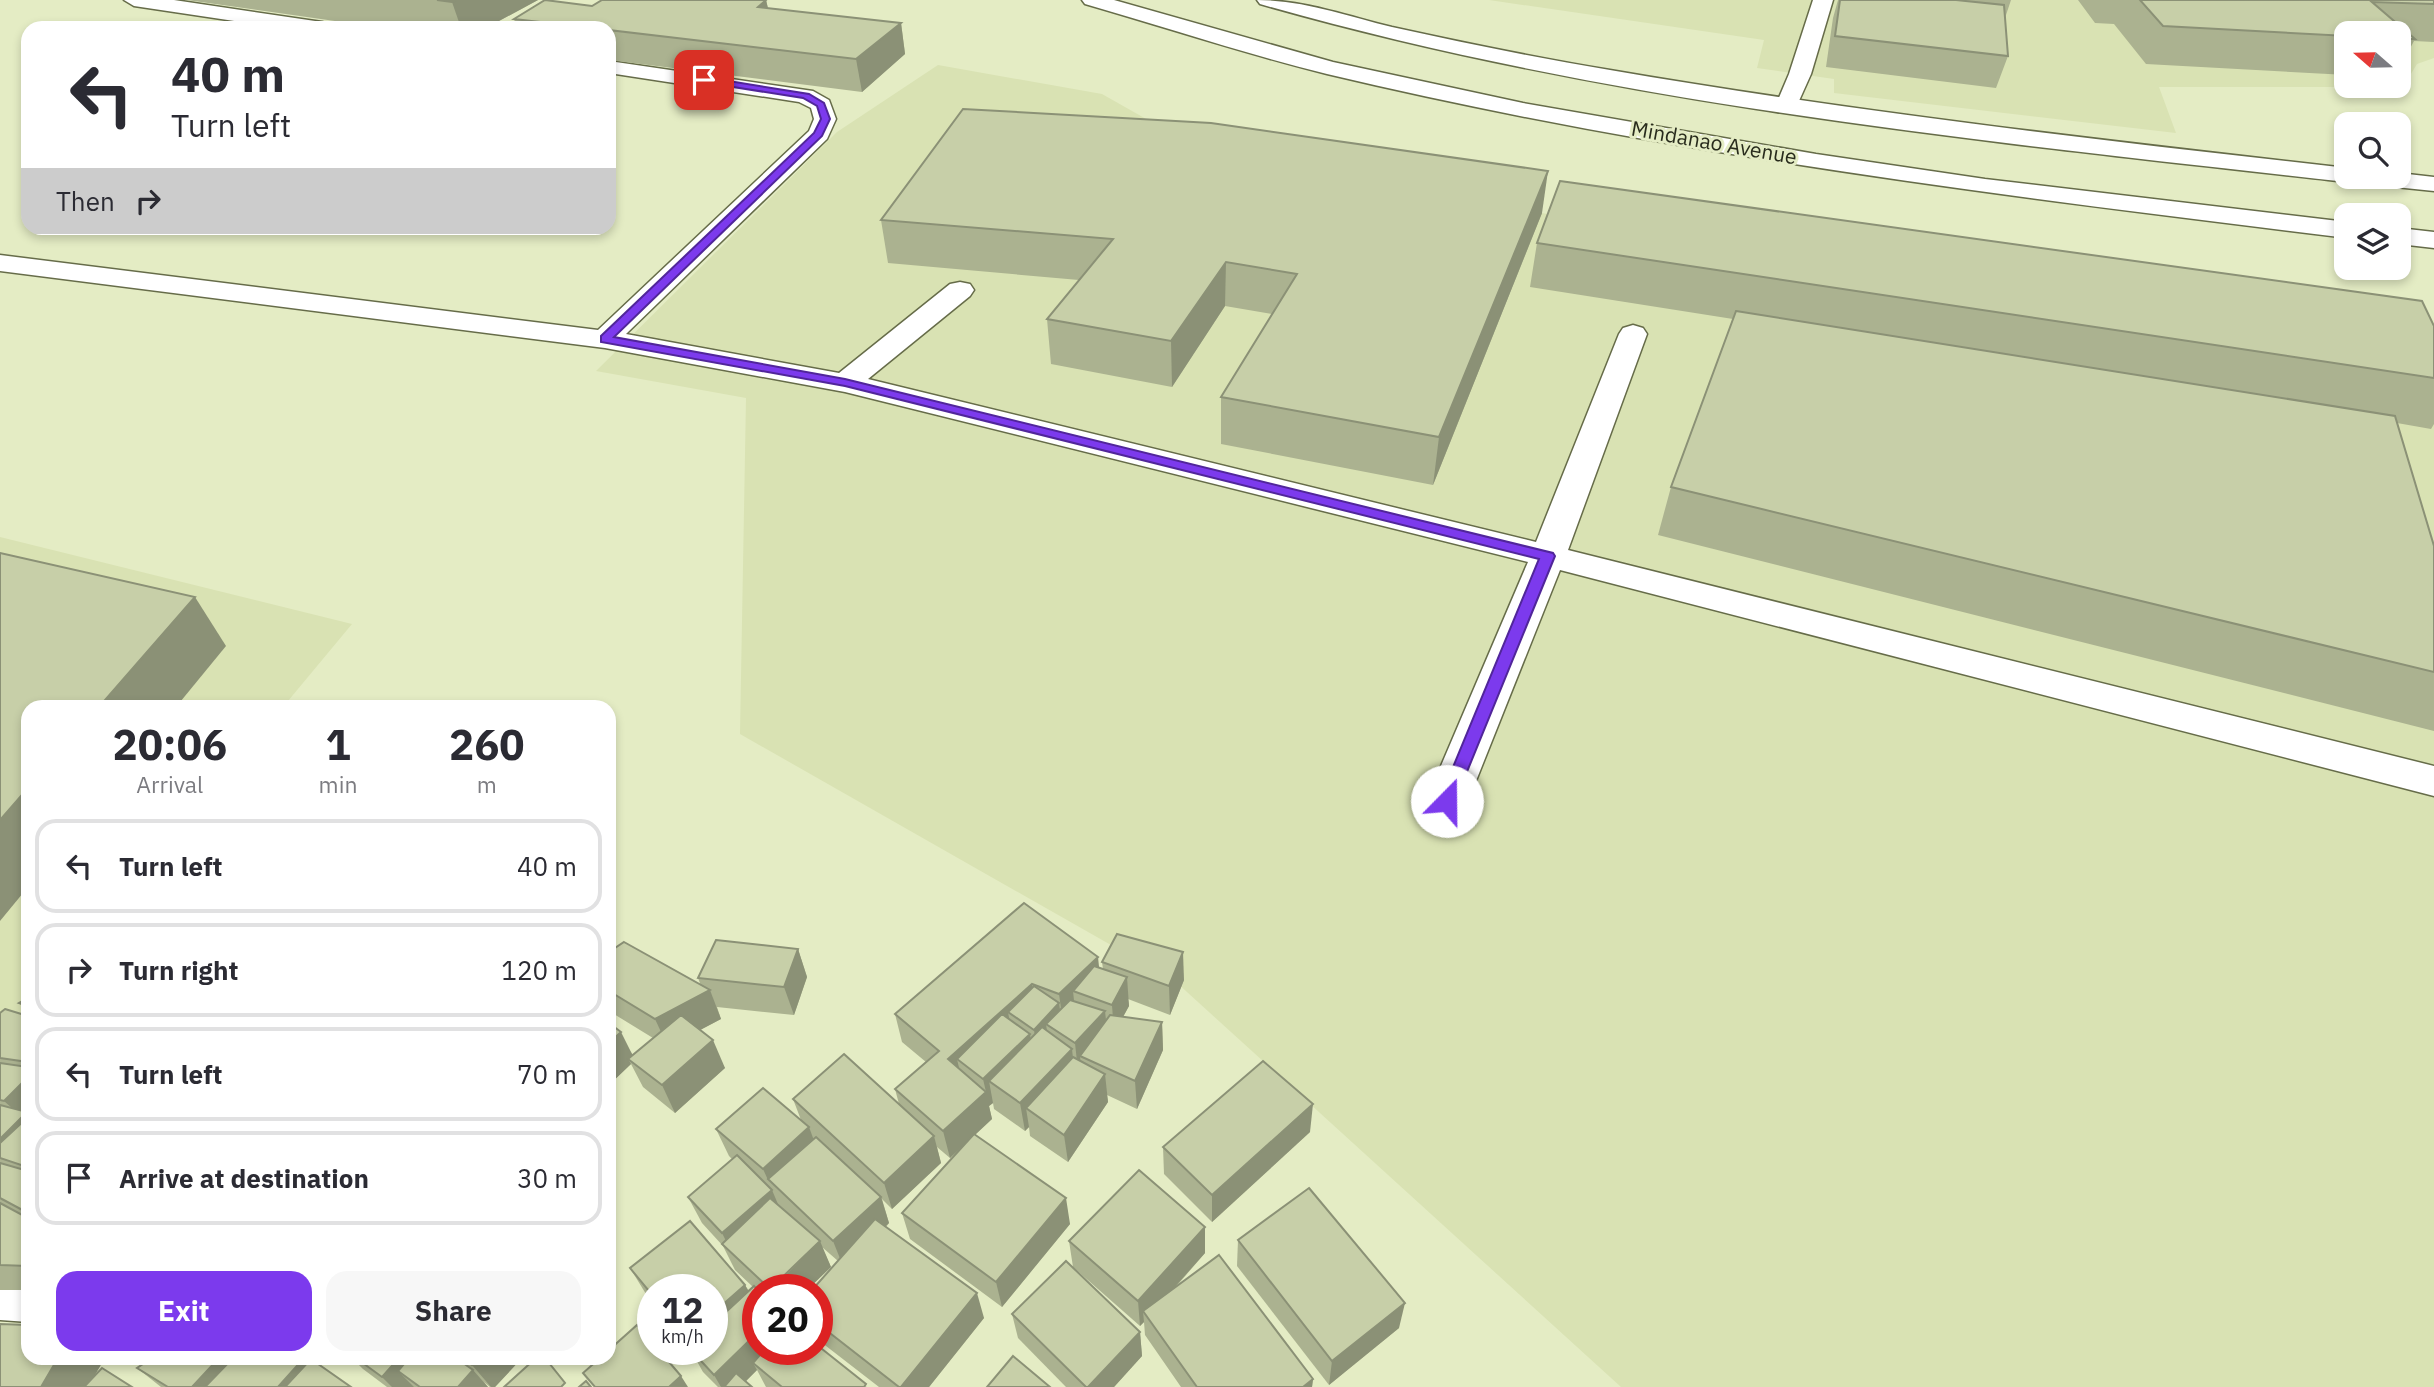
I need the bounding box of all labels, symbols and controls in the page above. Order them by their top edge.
north arrow [2334,21,2412,98]
map controls [2334,21,2411,280]
text: 40 m [171,42,285,105]
icon: left [56,49,147,140]
pin [674,50,734,110]
icon: arrive [685,61,723,99]
text: Turn left [171,104,291,146]
button: search [2334,112,2411,189]
street label: Mindanao Avenue [1629,114,1799,170]
icon: right [129,182,167,220]
text: Then [56,184,115,218]
button: layers [2334,203,2411,280]
text: 20:06 [112,717,227,772]
text: 1 [325,717,351,772]
text: 260 [449,717,525,772]
position arrow [1410,764,1484,838]
text: Arrival [136,769,203,799]
text: min [319,769,357,799]
text: m [477,769,497,799]
icon: left [60,847,98,885]
text: Turn left [119,849,222,883]
text: 40 m [517,849,577,883]
icon: right [60,951,98,989]
text: Turn right [119,953,238,987]
text: 120 m [501,953,577,987]
icon: left [60,1055,98,1093]
text: Turn left [119,1057,222,1091]
text: 70 m [517,1057,577,1091]
icon: arrive [60,1159,98,1197]
text: Arrive at destination [119,1161,369,1195]
text: 30 m [517,1161,577,1195]
button: Exit [56,1271,312,1351]
button: Share [326,1271,581,1351]
speed limit sign: 20 [742,1274,833,1365]
text: 12 [661,1287,704,1333]
text: km/h [661,1325,704,1348]

